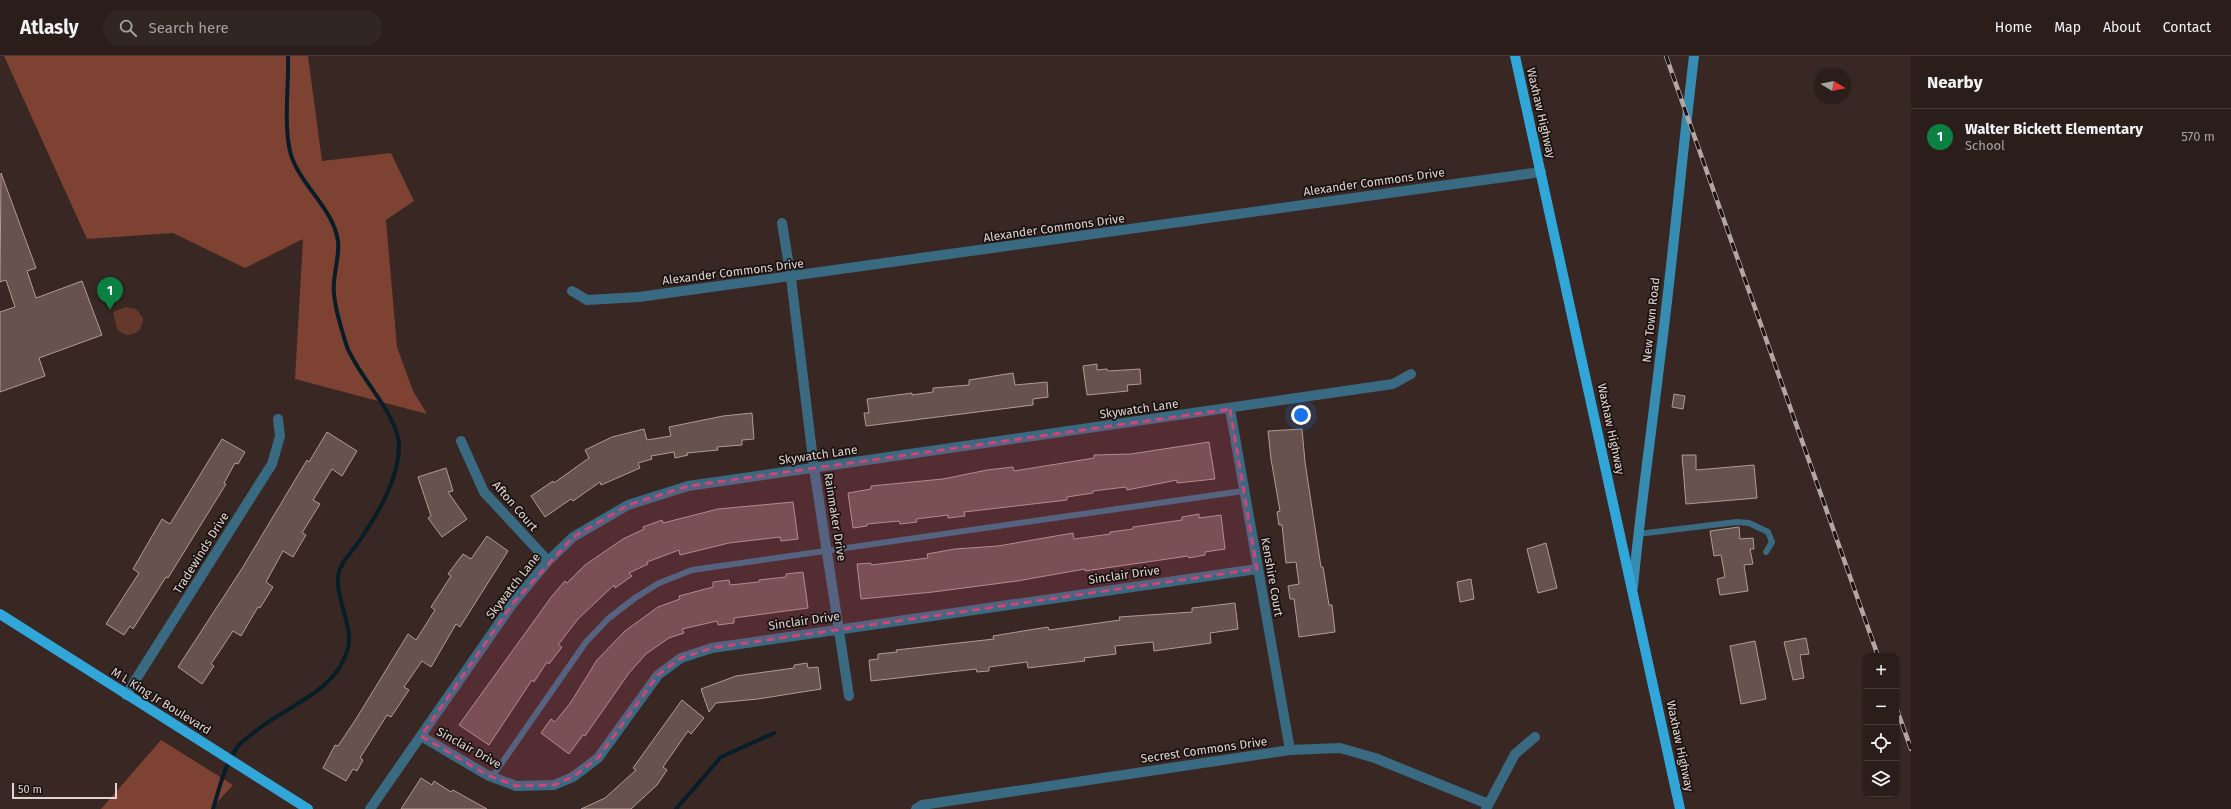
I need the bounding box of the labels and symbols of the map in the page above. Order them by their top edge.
street label: Waxhaw Highway [1524,66,1558,160]
north arrow [1815,68,1851,104]
street label: Alexander Commons Drive [1302,165,1446,199]
street label: Alexander Commons Drive [982,211,1126,245]
street label: Alexander Commons Drive [661,256,805,288]
pin: 1 [97,277,123,310]
street label: New Town Road [1640,277,1662,363]
street label: Waxhaw Highway [1595,382,1628,476]
street label: Skywatch Lane [1099,397,1179,421]
your location [1291,405,1311,425]
street label: Skywatch Lane [778,443,858,467]
street label: Rainmaker Drive [821,472,849,562]
street label: Afton Court [489,478,541,534]
street label: Tradewinds Drive [170,510,232,596]
street label: Kenshire Court [1258,536,1286,618]
street label: Skywatch Lane [483,550,543,622]
street label: Sinclair Drive [1087,563,1161,587]
street label: Sinclair Drive [767,609,841,633]
street label: M L King Jr Boulevard [109,665,213,737]
street label: Waxhaw Highway [1664,699,1697,793]
street label: Sinclair Drive [434,724,504,772]
street label: Secrest Commons Drive [1140,734,1268,766]
scale bar [12,781,117,800]

